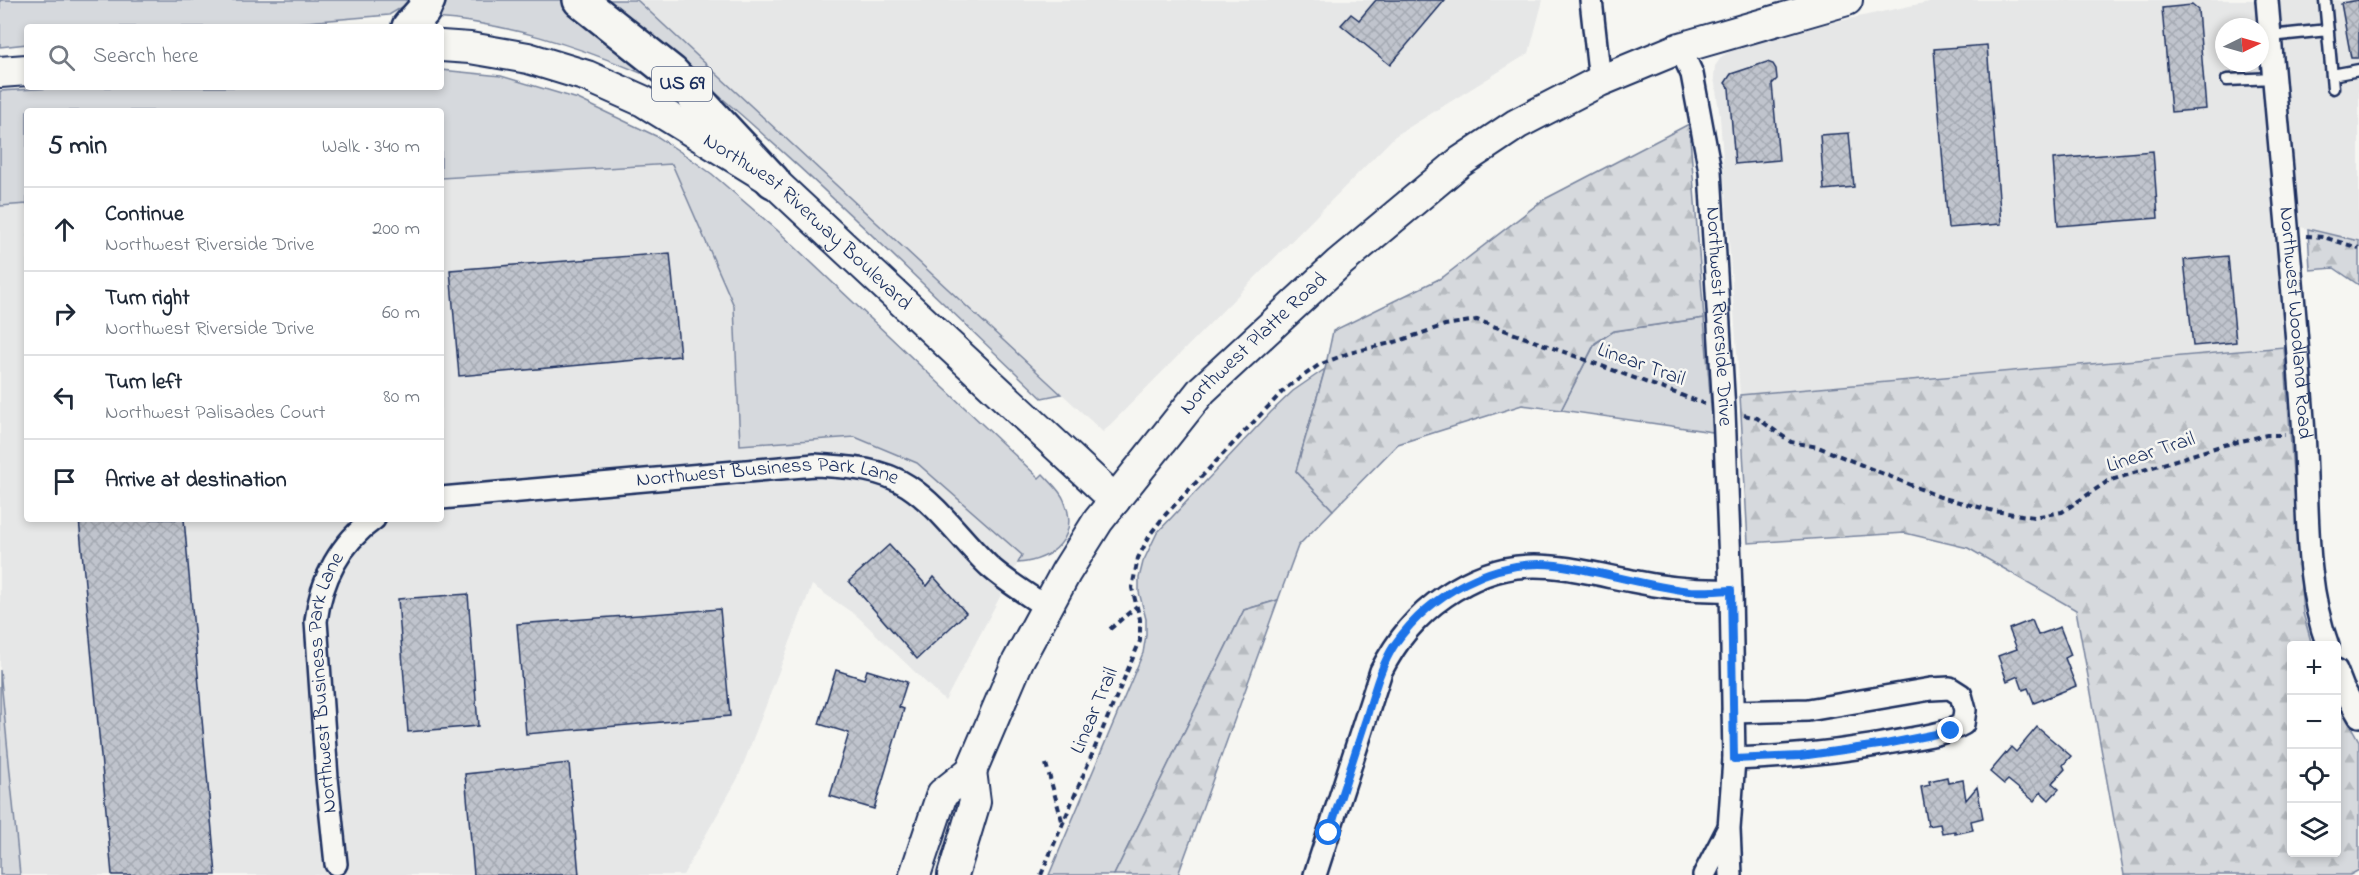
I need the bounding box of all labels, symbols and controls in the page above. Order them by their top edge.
north arrow [2215,18,2269,72]
search box [24,24,444,90]
icon: search [45,41,78,74]
text: Search here [93,41,198,73]
road number: US 69 [652,67,712,101]
street label: Northwest Riverway Boulevard [697,126,919,318]
text: 5 min [48,128,107,166]
text: Walk · 340 m [322,133,420,162]
text: Continue [105,199,184,231]
street label: Northwest Woodland Road [2270,205,2319,440]
street label: Northwest Riverside Drive [1697,206,1740,427]
icon: ahead [48,213,81,246]
text: 200 m [372,215,420,244]
text: Northwest Riverside Drive [105,231,314,260]
street label: Northwest Platte Road [1173,265,1335,421]
text: Turn right [105,283,190,315]
icon: right [48,297,81,330]
text: 60 m [382,299,420,328]
text: Northwest Riverside Drive [105,315,314,344]
street label: Linear Trail [1593,335,1689,395]
text: Turn left [105,367,182,399]
icon: left [48,381,81,414]
text: 80 m [383,383,420,412]
text: Northwest Palisades Court [105,399,325,428]
street label: Linear Trail [2103,425,2199,481]
street label: Northwest Business Park Lane [635,450,904,496]
icon: arrive [48,465,81,498]
text: Arrive at destination [105,465,287,497]
street label: Northwest Business Park Lane [301,546,353,815]
map controls [2287,641,2341,857]
button: + [2287,641,2341,695]
street label: Linear Trail [1063,663,1127,759]
button: − [2287,695,2341,749]
route end [1937,717,1963,743]
button: locate [2287,749,2341,803]
button: layers [2287,803,2341,857]
route start [1315,819,1341,845]

